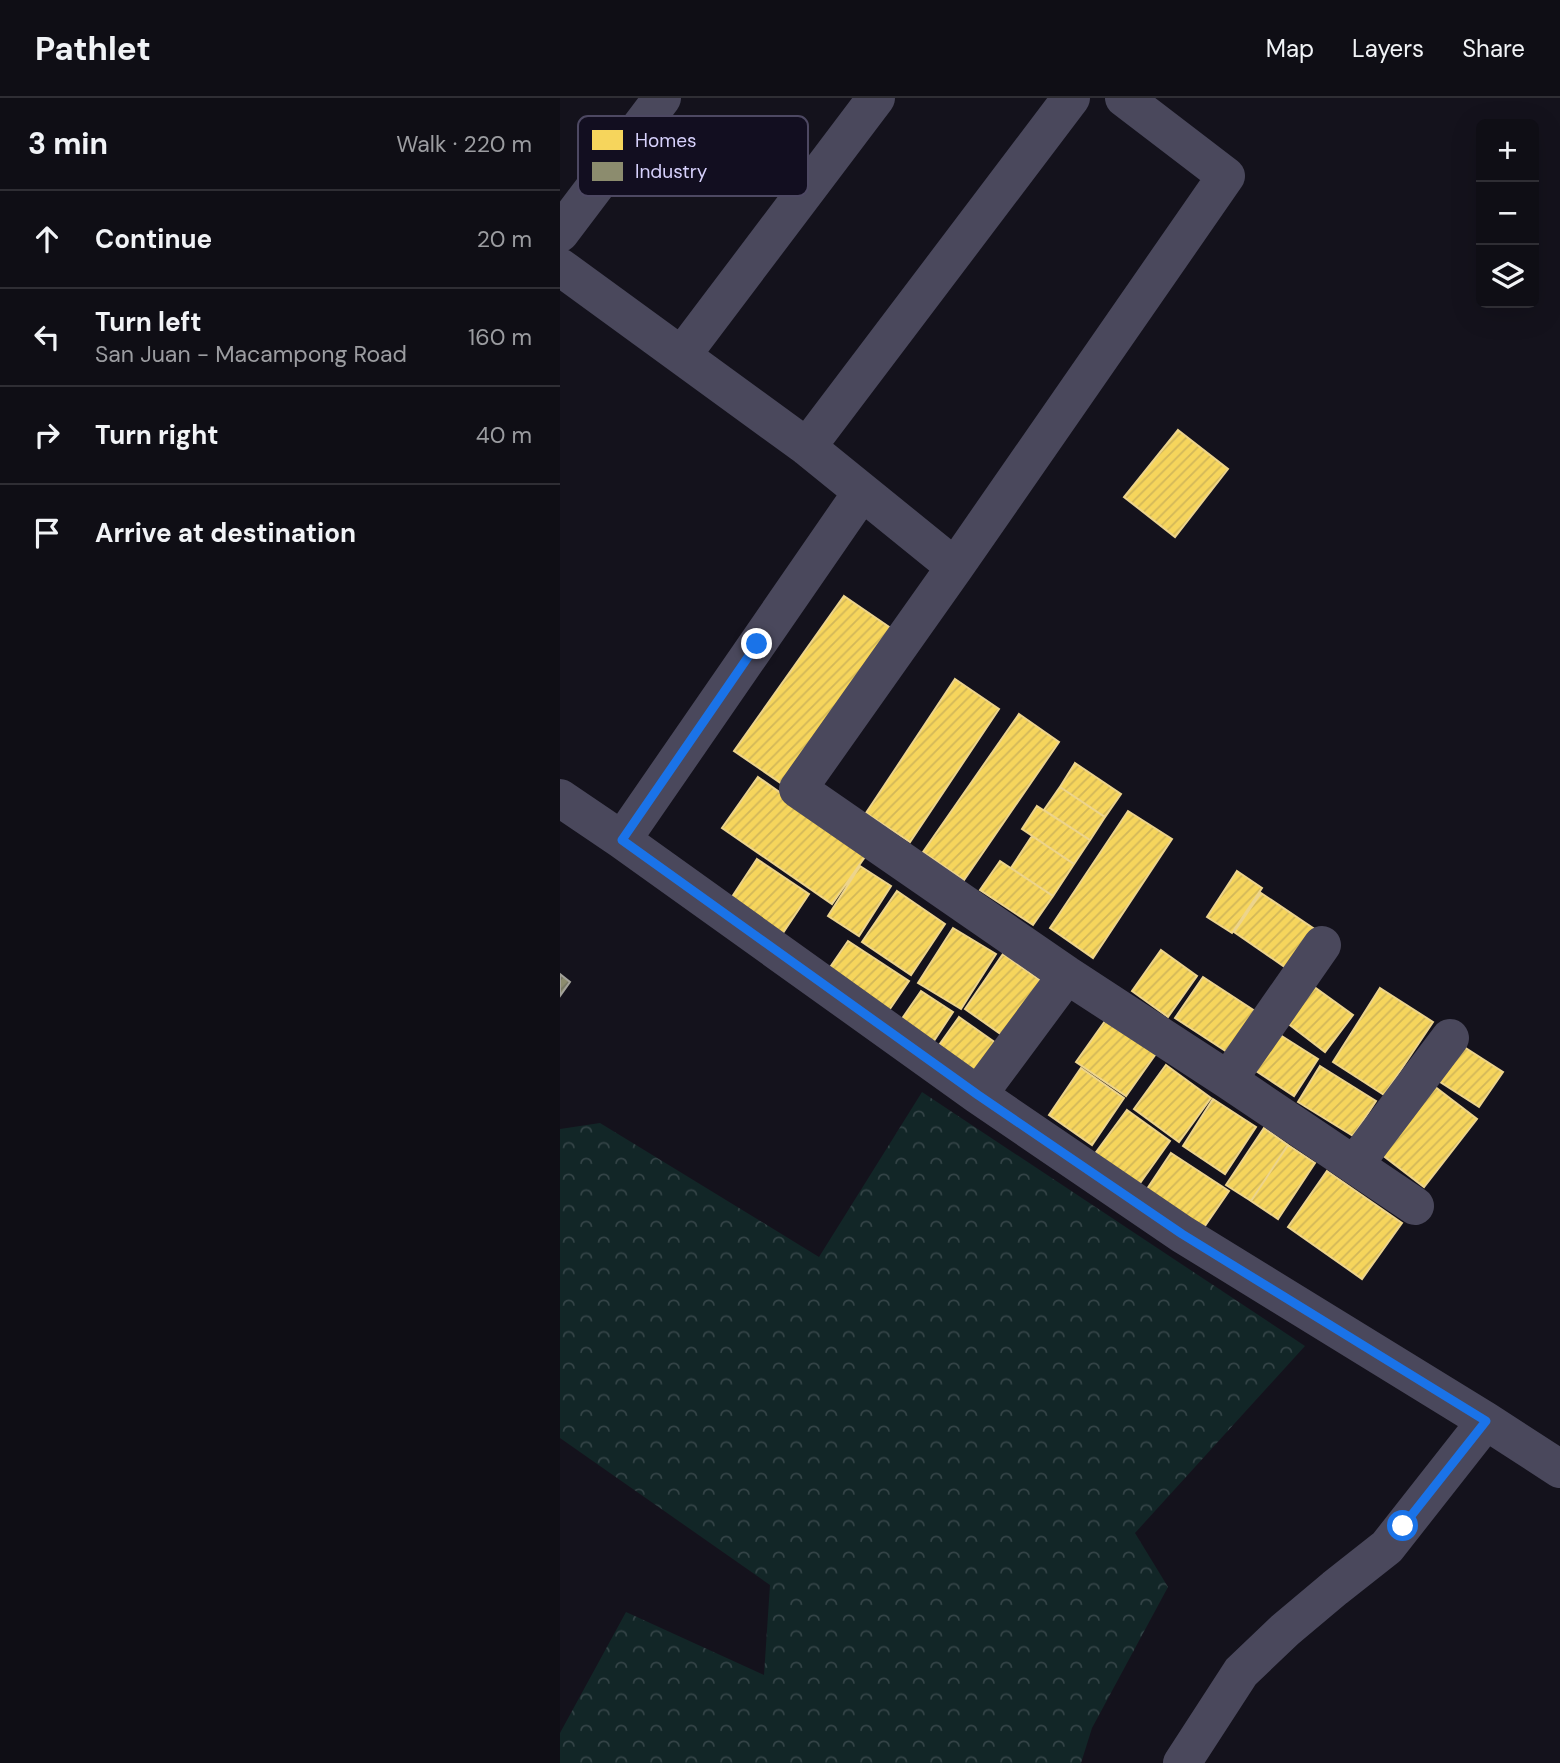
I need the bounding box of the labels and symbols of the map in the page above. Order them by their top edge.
legend [578,116,808,196]
text: Homes [635,128,696,153]
text: Industry [635,159,708,184]
route end [741,628,772,659]
route start [1387,1510,1418,1541]

